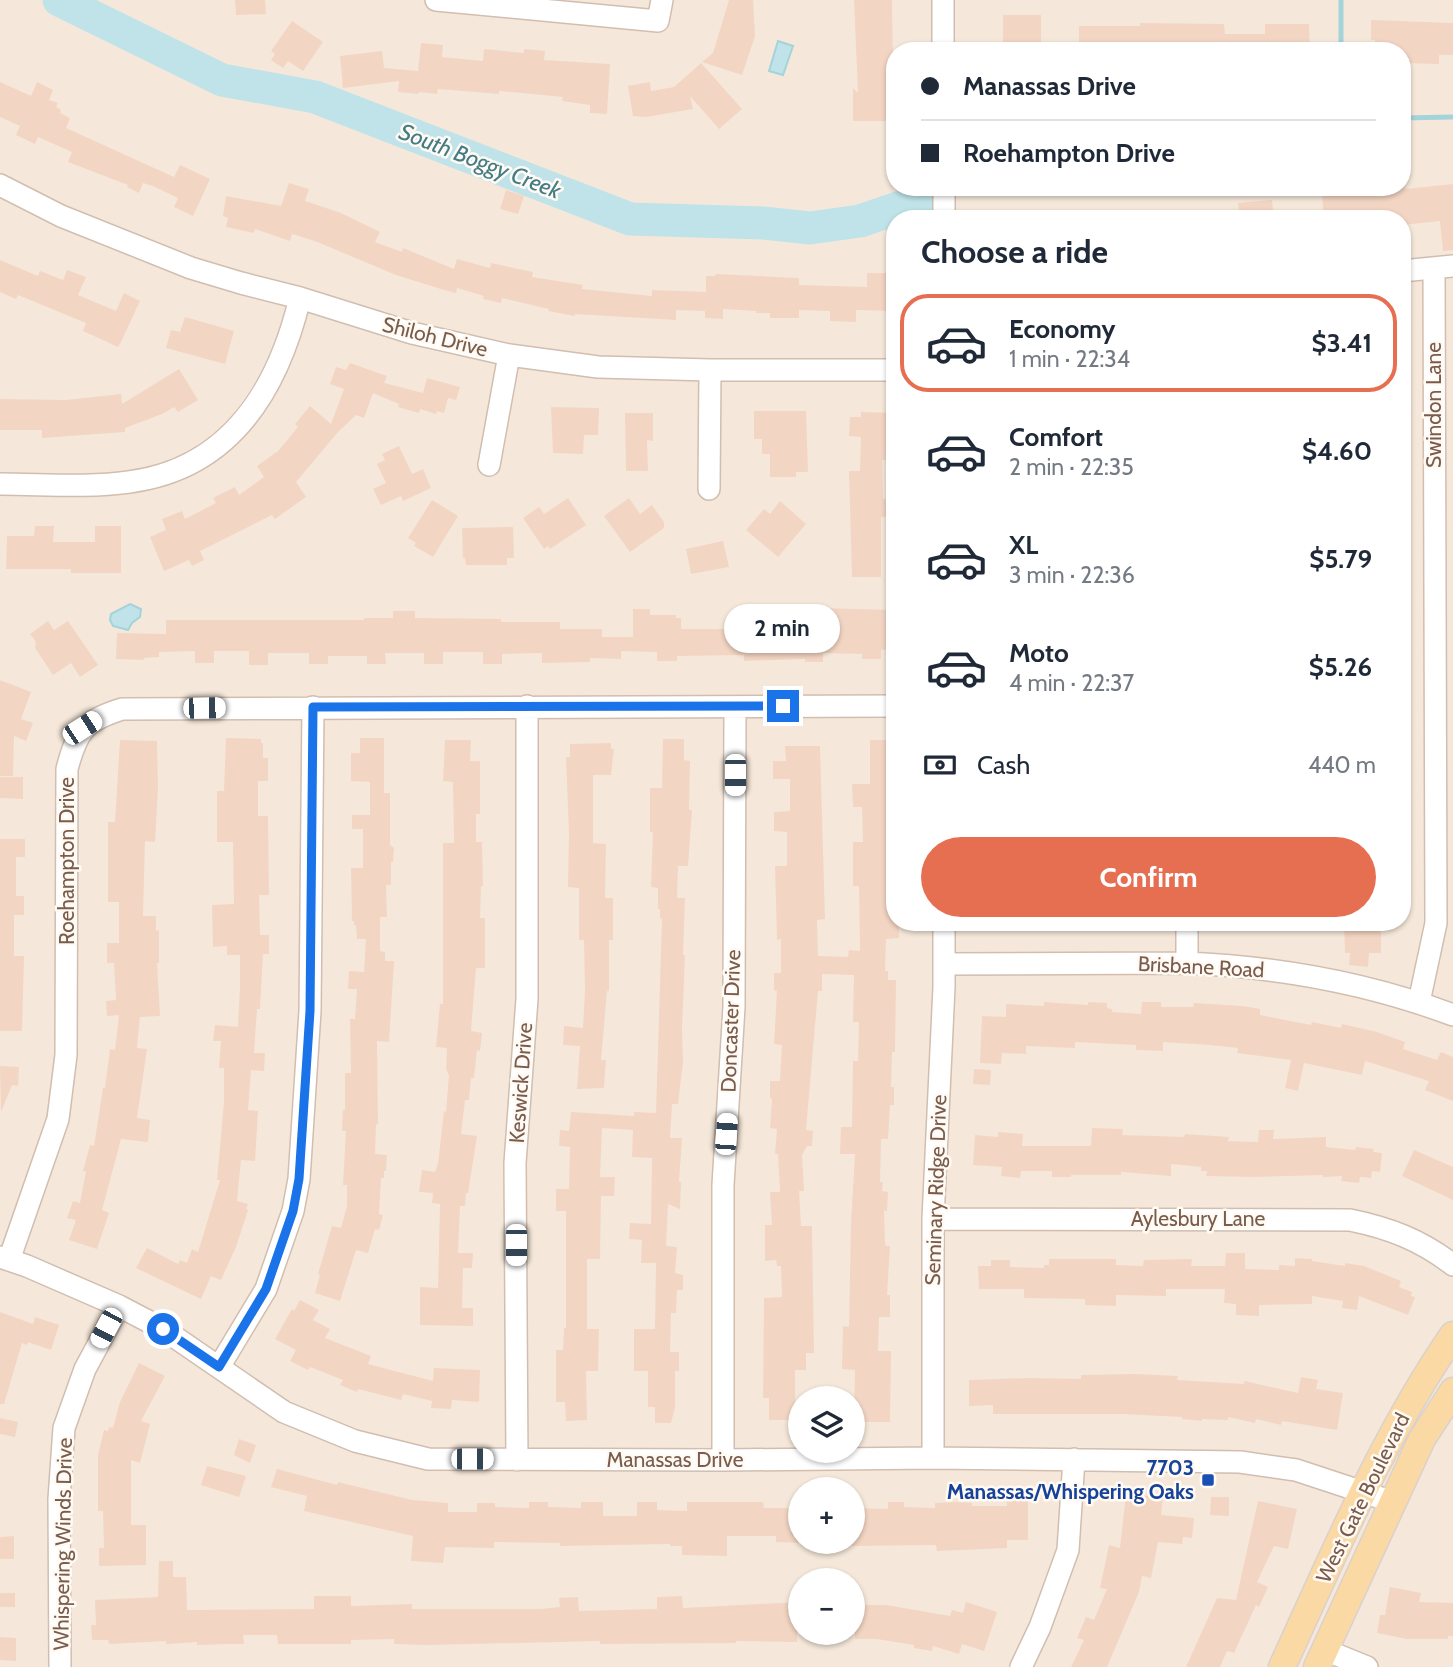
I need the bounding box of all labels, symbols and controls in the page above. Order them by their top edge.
text: Manassas Drive [963,70,1136,102]
water label: South Boggy Creek [395,117,566,205]
text: Roehampton Drive [963,137,1175,169]
text: Choose a ride [921,232,1108,271]
street label: Shiloh Drive [380,311,491,362]
icon: car [925,312,988,375]
text: Economy [1009,313,1115,345]
text: $3.41 [1312,327,1372,359]
street label: Swindon Lane [1421,342,1446,468]
text: 1 min · 22:34 [1009,345,1130,373]
icon: car [925,420,988,483]
text: Comfort [1009,421,1103,453]
text: $4.60 [1302,435,1372,467]
text: 2 min · 22:35 [1009,453,1134,481]
icon: car [925,528,988,591]
text: XL [1009,529,1038,561]
text: $5.79 [1309,543,1372,575]
text: 3 min · 22:36 [1009,561,1135,589]
callout: 2 min [725,604,841,654]
text: 2 min [754,614,810,642]
icon: car [925,636,988,699]
text: Moto [1009,637,1069,669]
text: $5.26 [1309,651,1372,683]
text: 4 min · 22:37 [1009,669,1134,697]
route end [767,690,799,722]
car [183,697,226,719]
car [59,708,106,748]
icon: cash [921,746,959,784]
text: Cash [977,749,1030,781]
text: 440 m [1308,751,1376,779]
car [725,754,746,796]
street label: Roehampton Drive [54,777,79,945]
button: Confirm [921,837,1376,917]
street label: Doncaster Drive [716,949,745,1093]
street label: Brisbane Road [1137,951,1265,982]
street label: Keswick Drive [504,1021,537,1144]
street label: Seminary Ridge Drive [920,1094,951,1286]
car [715,1112,738,1156]
street label: Aylesbury Lane [1131,1206,1266,1231]
car [506,1224,527,1266]
car [87,1305,126,1351]
route start [147,1313,179,1345]
map controls [788,1386,865,1645]
button: layers [788,1386,865,1463]
street label: West Gate Boulevard [1311,1409,1414,1587]
street label: Whispering Winds Drive [48,1437,77,1651]
street label: Manassas Drive [607,1447,744,1472]
car [452,1449,494,1470]
place label: 7703 Manassas/Whispering Oaks [947,1455,1194,1504]
marker: 7703 Manassas/Whispering Oaks [1200,1472,1216,1488]
button: + [788,1477,865,1554]
button: − [788,1568,865,1645]

